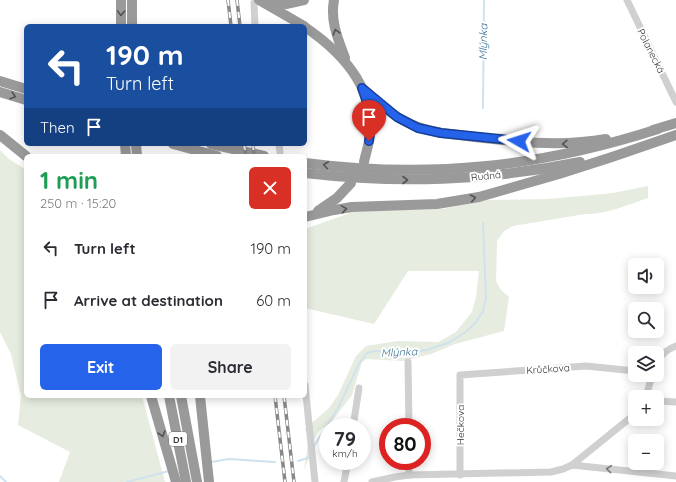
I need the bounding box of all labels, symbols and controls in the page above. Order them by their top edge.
one-way arrow [117,10,125,16]
water label: Mlýnka [476,22,490,60]
street label: Polanecká [634,27,668,75]
one-way arrow [332,28,340,35]
text: 190 m [106,37,184,72]
icon: left [40,40,92,92]
text: Turn left [106,72,174,95]
one-way arrow [9,91,16,100]
pin [352,100,386,141]
icon: arrive [358,106,380,128]
icon: arrive [83,116,105,138]
text: Then [40,118,75,137]
position arrow [498,120,540,162]
one-way arrow [562,140,568,148]
one-way arrow [323,161,329,170]
text: 1 min [40,165,98,195]
button: close [249,167,291,209]
street label: Rudná [470,168,502,184]
one-way arrow [402,176,408,184]
one-way arrow [470,194,476,202]
text: 250 m · 15:20 [40,195,116,211]
one-way arrow [341,205,347,214]
icon: left [40,237,62,259]
text: Turn left [74,239,136,258]
text: 190 m [250,239,291,258]
map controls [628,258,664,470]
button: sound [628,258,664,294]
icon: arrive [40,289,62,311]
text: Arrive at destination [74,291,223,310]
text: 60 m [256,291,291,310]
button: search [628,302,664,338]
button: Exit [40,344,162,390]
button: Share [170,344,291,390]
water label: Mlýnka [380,344,419,360]
button: layers [628,346,664,382]
street label: Krůčkova [526,361,570,377]
button: + [628,390,664,426]
street label: Hečkova [454,405,467,445]
speed limit sign: 80 [379,418,431,470]
text: 79 [334,426,356,451]
one-way arrow [157,430,166,437]
road number: D1 [169,432,187,446]
button: − [628,434,664,470]
text: km/h [332,447,358,460]
one-way arrow [606,464,612,473]

